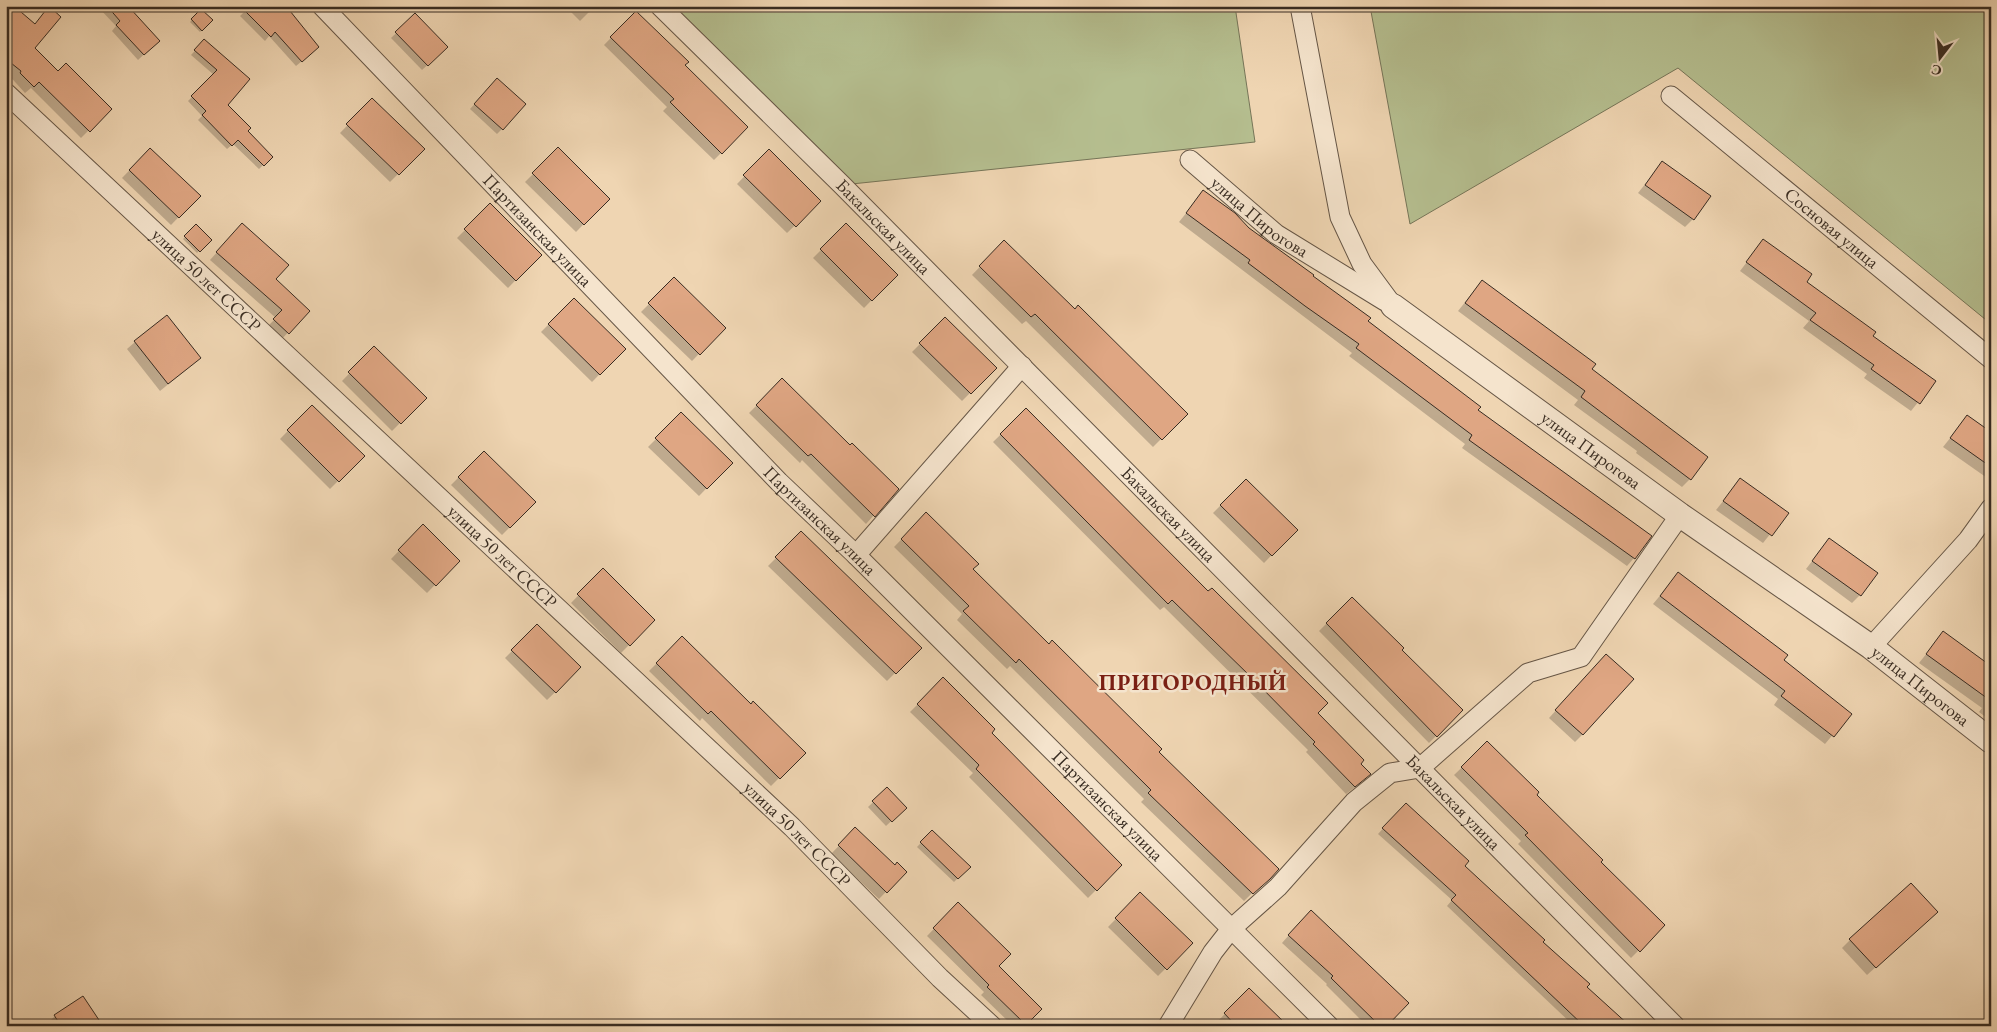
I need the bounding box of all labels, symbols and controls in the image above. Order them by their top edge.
north arrow [1914,32,1964,82]
text: С [1929,60,1944,81]
street label: Партизанская улица [478,169,598,292]
street label: улица Пирогова [1206,171,1313,263]
street label: Бакальская улица [831,174,937,280]
street label: Сосновая улица [1780,182,1885,274]
street label: улица 50 лет СССР [147,223,266,336]
street label: улица Пирогова [1537,406,1647,494]
street label: Партизанская улица [759,461,882,580]
street label: Бакальская улица [1116,461,1222,567]
street label: улица 50 лет СССР [443,499,562,613]
street label: улица Пирогова [1867,640,1975,731]
district label: ПРИГОРОДНЫЙ [1099,668,1287,697]
street label: Партизанская улица [1047,745,1169,866]
street label: Бакальская улица [1401,749,1507,855]
street label: улица 50 лет СССР [739,776,856,891]

